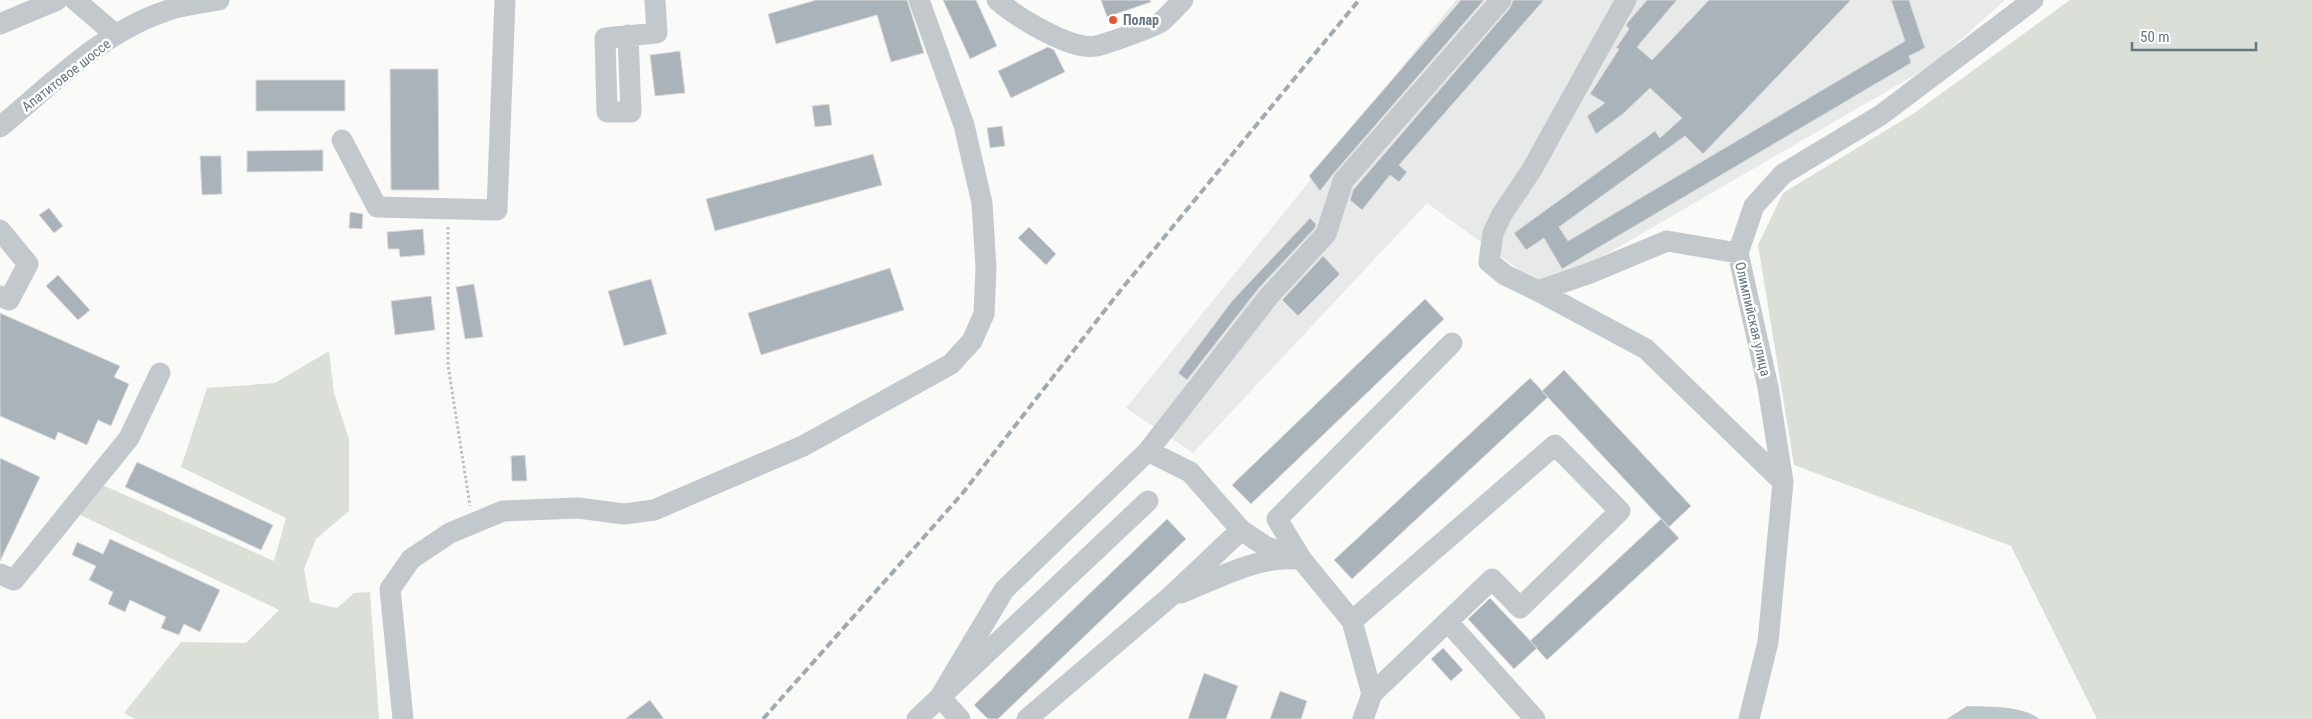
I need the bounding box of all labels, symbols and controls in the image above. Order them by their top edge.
place label: Полар [1123,12,1159,28]
marker: Полар [1107,14,1119,26]
scale bar [2132,20,2256,52]
text: 50 m [2140,28,2170,46]
street label: Апатитовое шоссе [19,35,114,114]
street label: Олимпийская улица [1732,260,1774,378]

